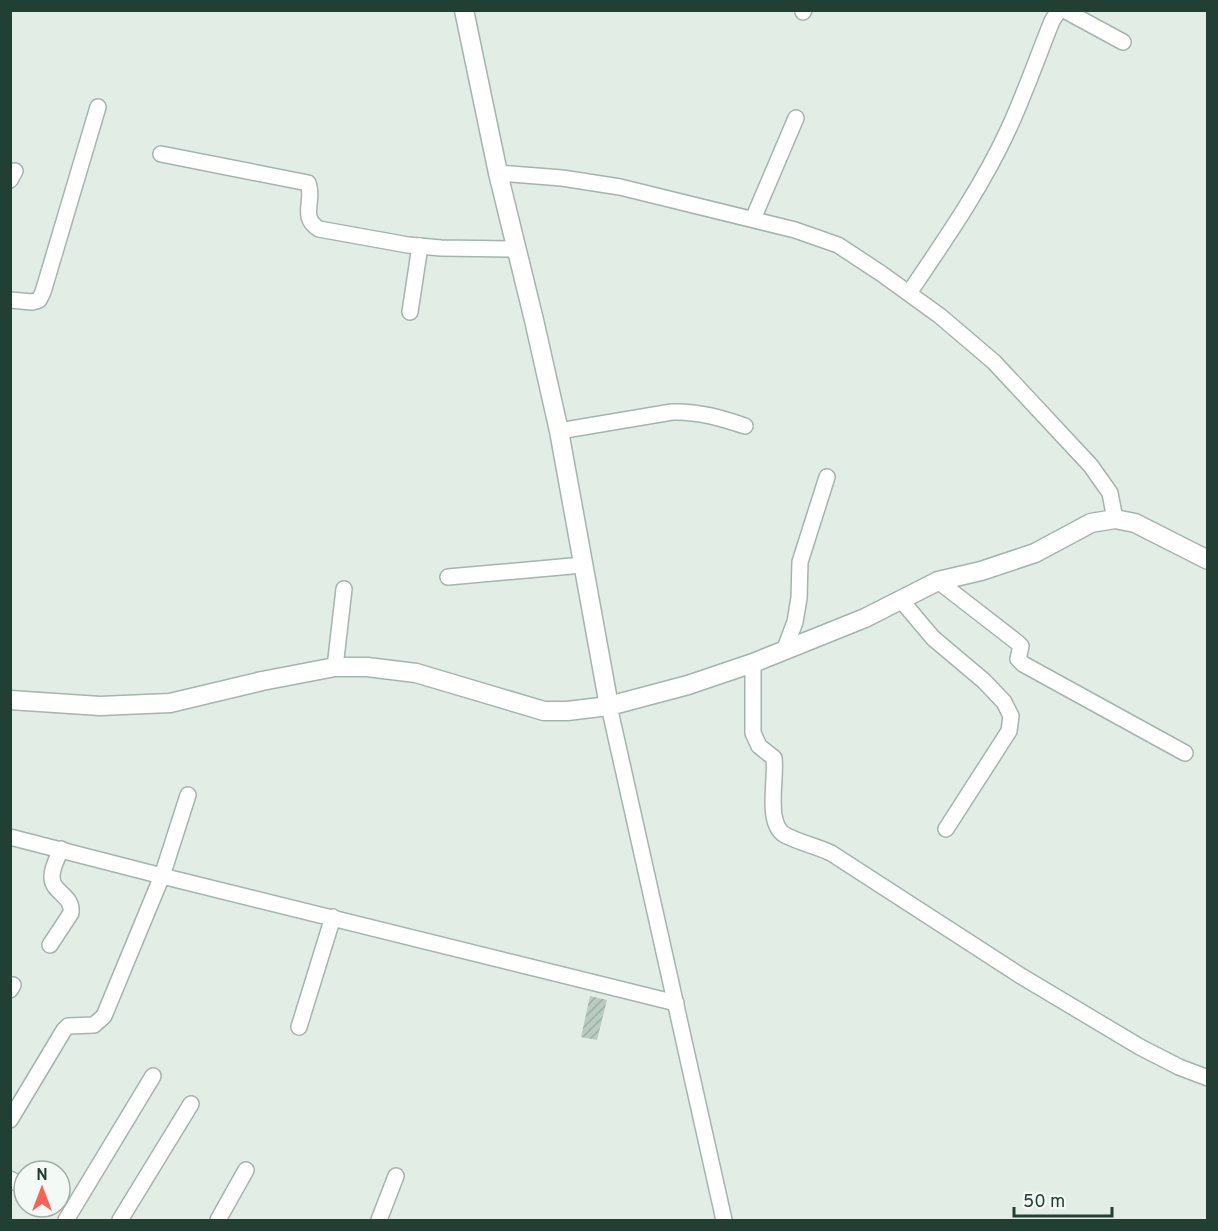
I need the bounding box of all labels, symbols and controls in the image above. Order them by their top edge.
north arrow [12,1159,72,1219]
text: N [36,1166,48,1186]
scale bar [1014,1180,1112,1218]
text: 50 m [1023,1191,1065,1214]

